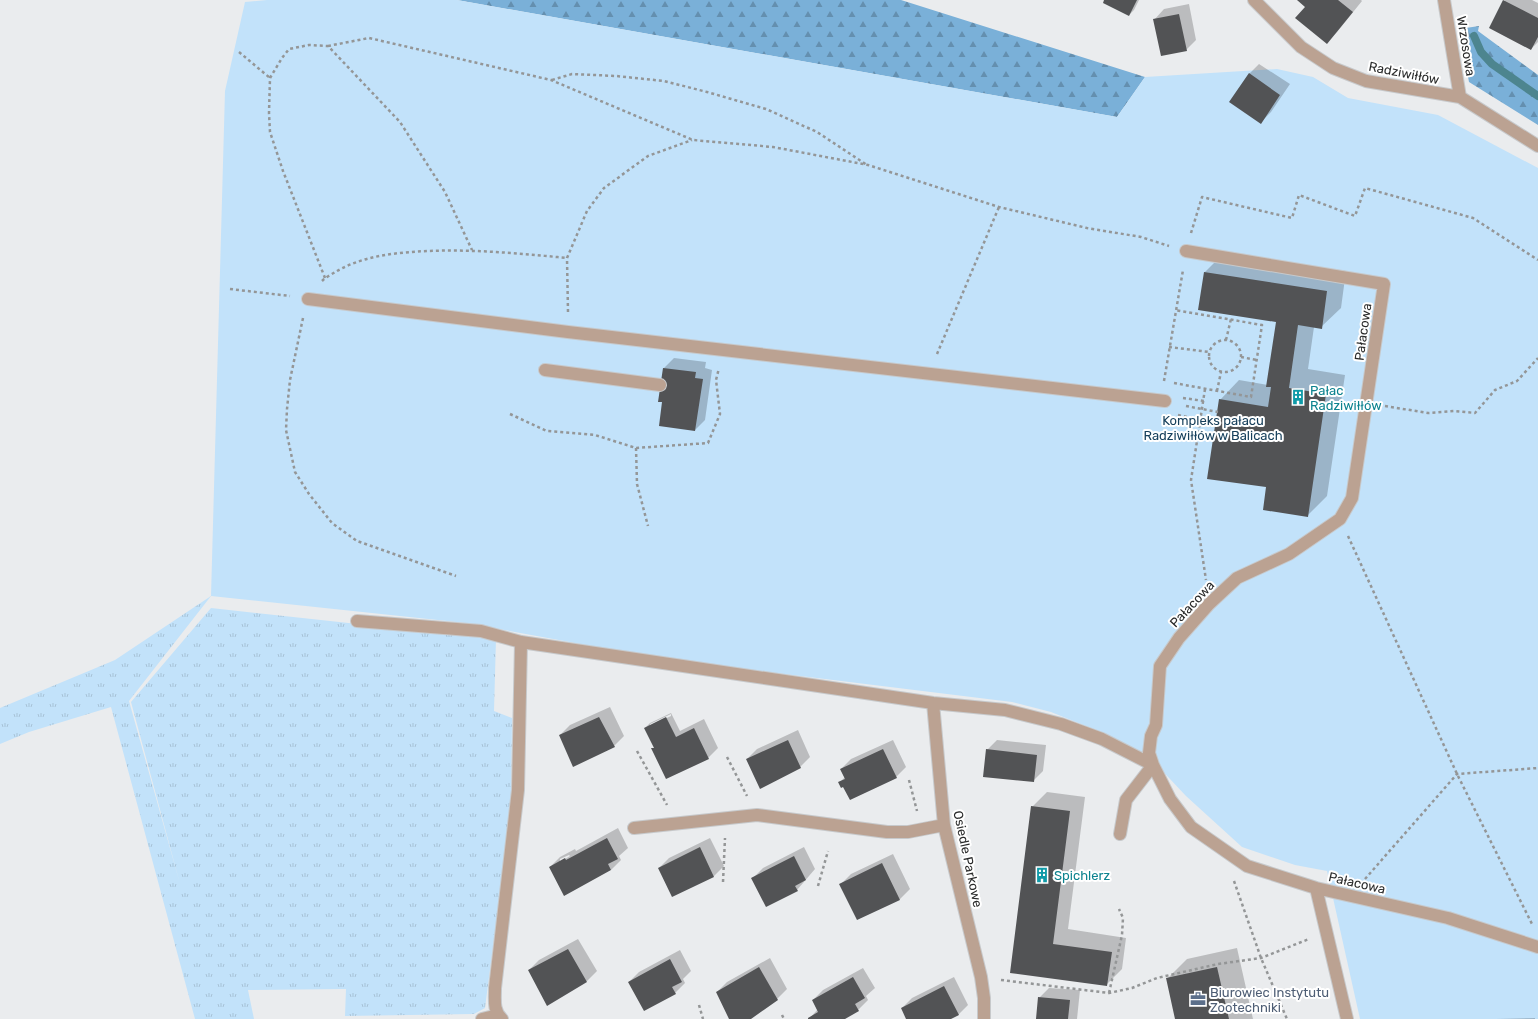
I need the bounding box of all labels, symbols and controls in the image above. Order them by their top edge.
street label: Wrzosowa [1454,15,1478,77]
street label: Radziwiłłów [1367,59,1441,87]
street label: Pałacowa [1352,302,1374,362]
place label: Pałac Radziwiłłów [1310,383,1382,413]
building icon: Pałac Radziwiłłów [1289,388,1307,406]
park label: Kompleks pałacu Radziwiłłów w Balicach [1143,413,1283,443]
street label: Pałacowa [1167,578,1217,630]
street label: Osiedle Parkowe [950,809,986,909]
building icon: Spichlerz [1033,866,1051,884]
place label: Spichlerz [1054,868,1110,883]
street label: Pałacowa [1327,869,1387,897]
place label: Biurowiec Instytutu Zootechniki [1210,985,1329,1015]
office icon: Biurowiec Instytutu Zootechniki [1189,990,1207,1008]

